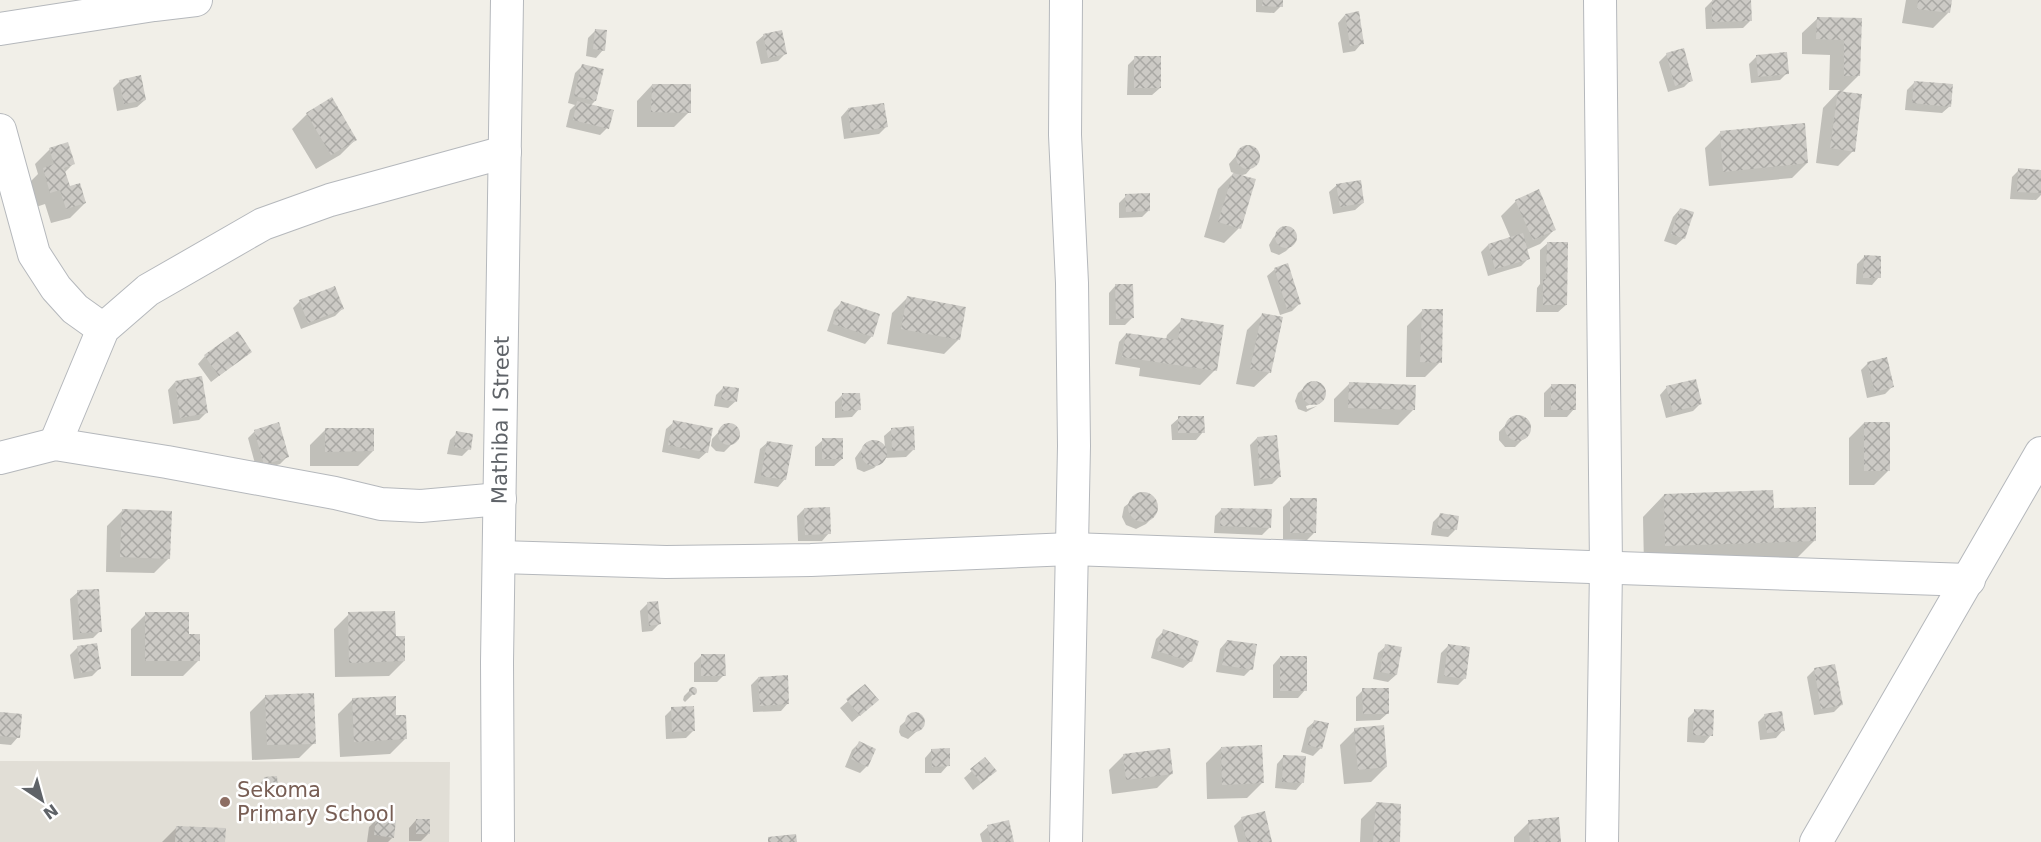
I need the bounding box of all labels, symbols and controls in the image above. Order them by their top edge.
street label: Mathiba I Street [487,336,514,504]
north arrow [12,770,72,830]
place label: Sekoma Primary School [237,778,395,826]
marker: Sekoma Primary School [218,795,232,809]
text: N [40,800,62,823]

